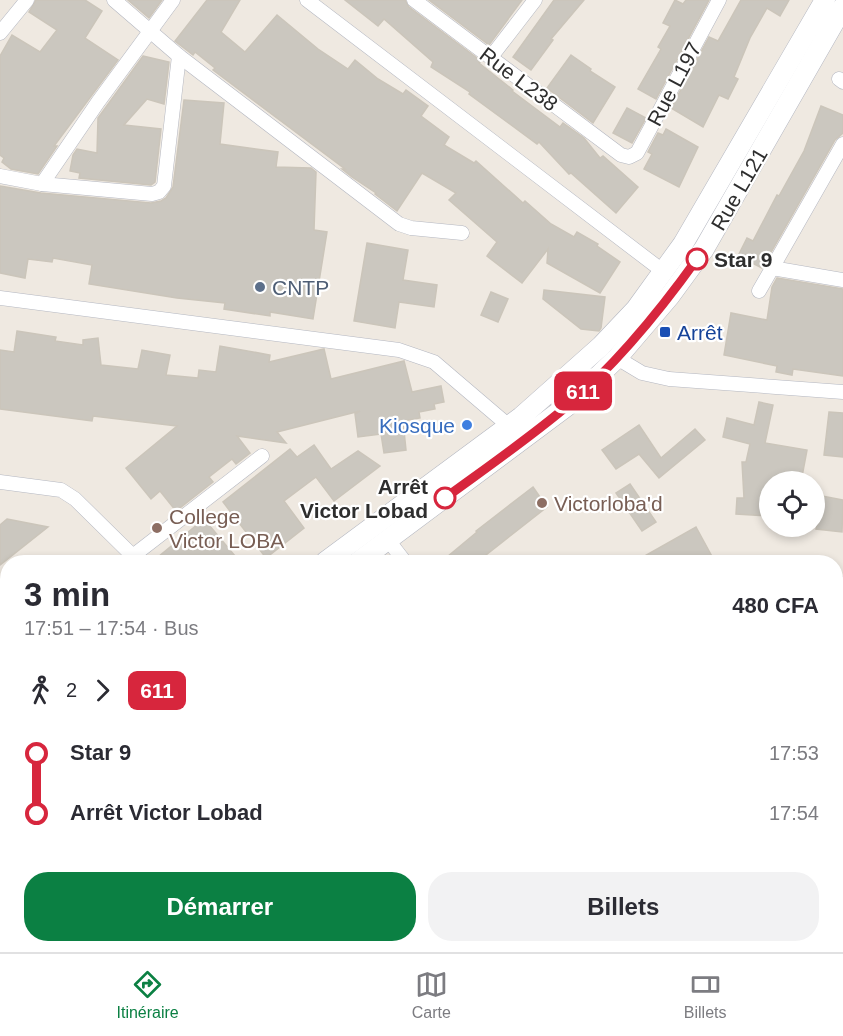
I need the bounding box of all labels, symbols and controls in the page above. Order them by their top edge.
street label: Rue L197 [642,38,706,130]
street label: Rue L238 [476,42,562,116]
street label: Rue L121 [706,144,772,234]
marker: Star 9 [686,248,708,270]
place label: Star 9 [714,248,772,271]
place label: CNTP [272,276,329,299]
marker: CNTP [253,280,267,294]
place label: Arrêt [677,321,723,344]
marker: Arrêt [658,325,672,339]
line badge: 611 [548,372,618,410]
text: 611 [566,380,600,403]
place label: Kiosque [379,414,455,437]
marker: Kiosque [460,418,474,432]
map controls [759,471,825,537]
button: locate [759,471,825,537]
place label: Arrêt Victor Lobad [300,475,428,522]
marker: Arrêt Victor Lobad [434,487,456,509]
place label: Victorloba'd [554,492,663,515]
marker: Victorloba'd [535,496,549,510]
place label: College Victor LOBA [169,505,284,552]
marker: College Victor LOBA [150,521,164,535]
text: 3 min [24,576,110,613]
text: 480 CFA [732,593,819,618]
text: 17:51 – 17:54 · Bus [24,617,199,639]
icon: walk [24,674,57,707]
icon: forward [86,674,119,707]
text: 2 [66,679,77,701]
text: 611 [140,679,174,702]
text: Star 9 [70,740,131,765]
text: 17:53 [769,742,819,764]
text: Arrêt Victor Lobad [70,800,263,825]
text: 17:54 [769,802,819,824]
button: Démarrer [24,872,416,941]
button: Billets [428,872,819,941]
tab: Itinéraire [116,968,179,1022]
tab: Carte [412,968,451,1022]
tab: Billets [684,968,726,1022]

